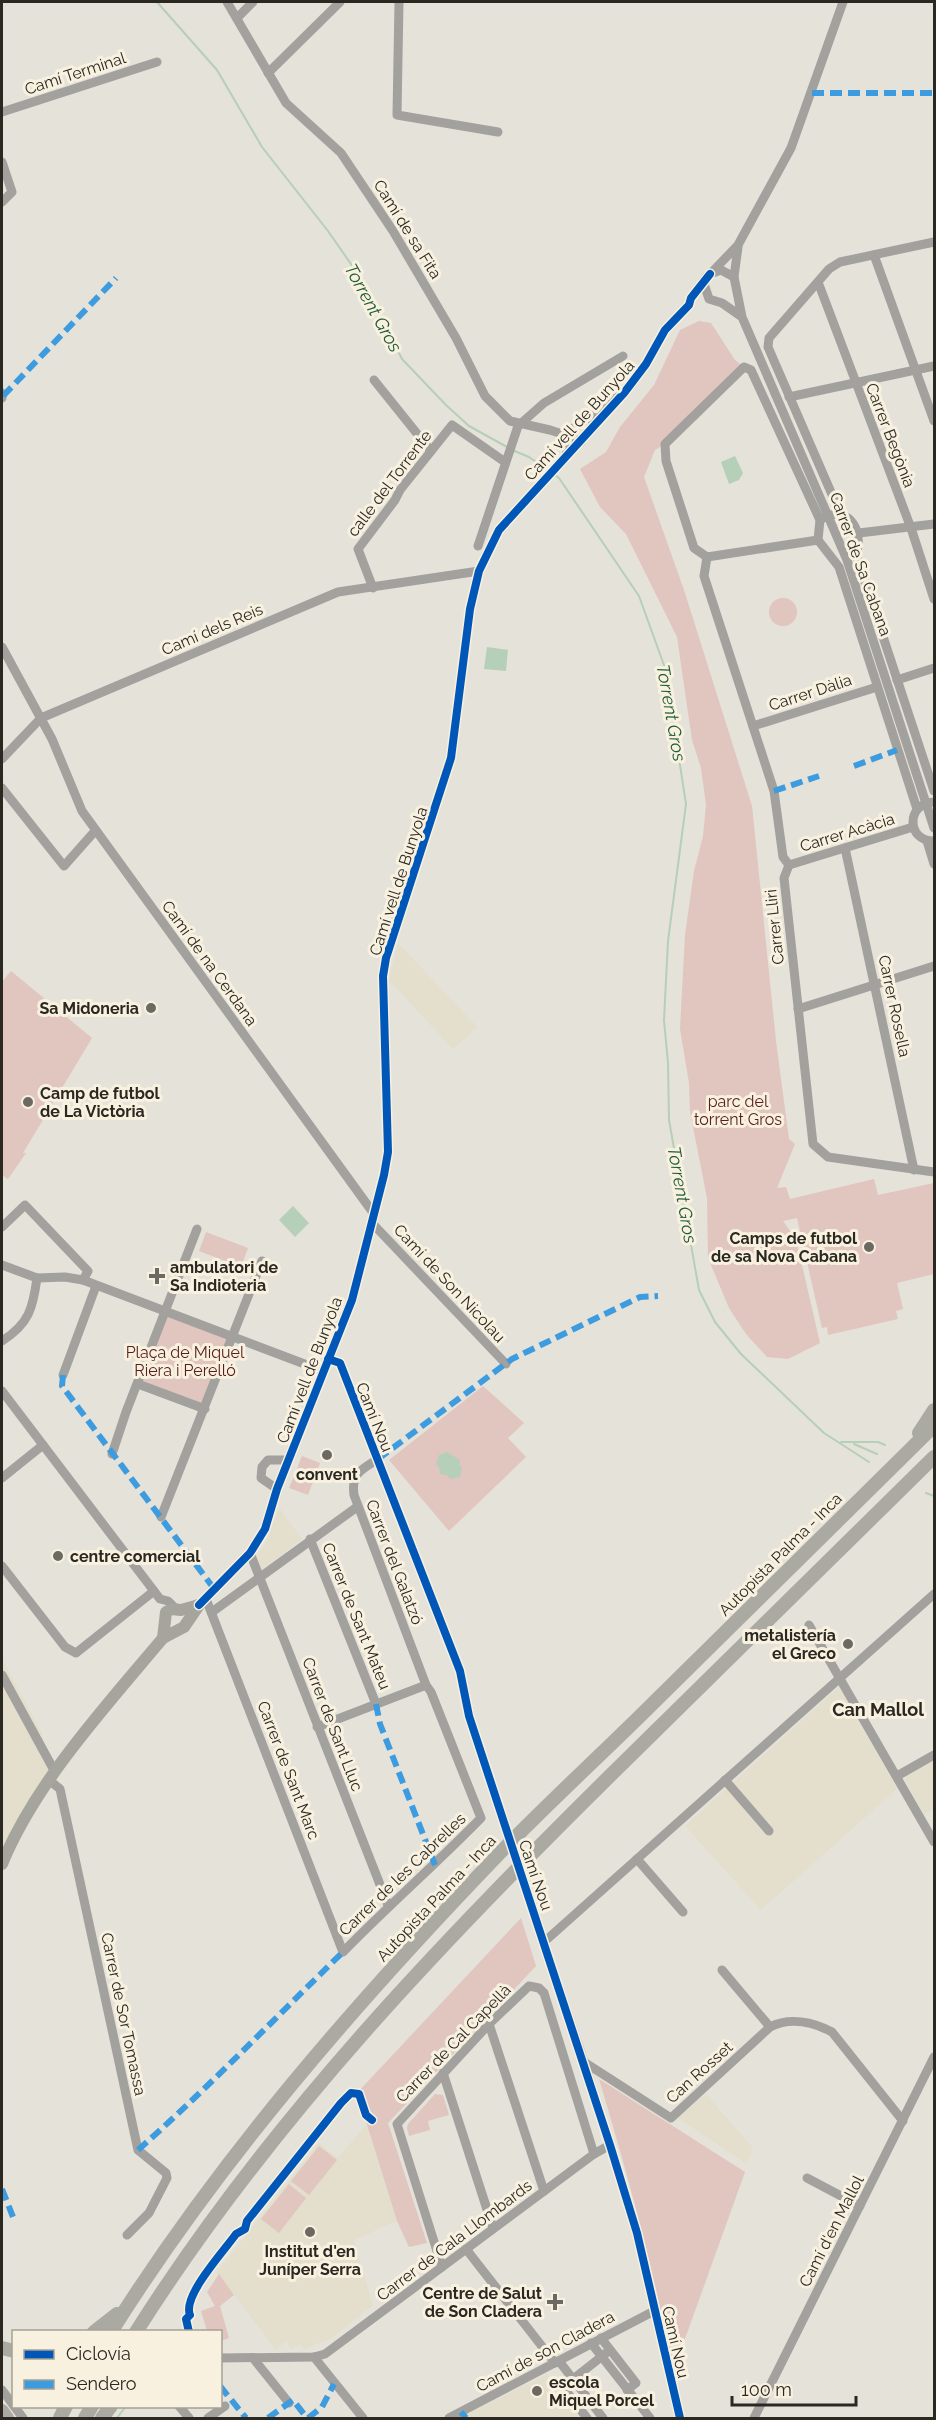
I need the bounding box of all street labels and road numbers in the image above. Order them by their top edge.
street label: Camí Terminal [22,48,129,99]
street label: Camí de sa Fita [370,176,446,282]
street label: Camí vell de Bunyola [520,356,638,484]
street label: Carrer Begònia [862,380,919,490]
street label: calle del Torrente [343,426,436,540]
street label: Carrer de Sa Cabana [826,490,895,639]
street label: Camí dels Reis [159,599,266,659]
street label: Carrer Dàlia [766,670,854,715]
street label: Camí vell de Bunyola [365,804,431,958]
street label: Carrer Acàcia [798,809,897,856]
street label: Carrer Lliri [761,888,788,966]
street label: Camí de na Cerdana [158,897,261,1030]
street label: Carrer Rosella [874,953,915,1059]
street label: Camí de Son Nicolau [390,1220,509,1346]
street label: Camí vell de Bunyola [273,1294,346,1446]
street label: Camí Nou [352,1380,397,1455]
street label: Autopista Palma - Inca [715,1489,846,1620]
street label: Carrer del Galatzó [362,1497,427,1627]
street label: Carrer de Sant Mateu [318,1540,395,1692]
street label: Carrer de Sant Lluc [298,1655,367,1794]
street label: Carrer de Sant Marc [253,1698,324,1842]
street label: Carrer de les Cabrelles [335,1809,470,1940]
street label: Autopista Palma - Inca [373,1831,500,1966]
street label: Camí Nou [515,1837,556,1913]
street label: Carrer de Sor Tomassa [97,1931,150,2097]
street label: Carrer de Cal Capellà [392,1980,515,2106]
street label: Can Rosset [662,2037,737,2107]
street label: Camí d'en Mallol [795,2172,868,2290]
street label: Carrer de Cala Llombards [373,2176,536,2305]
street label: Camí Nou [658,2304,693,2380]
street label: Camí de son Cladera [473,2307,618,2396]

